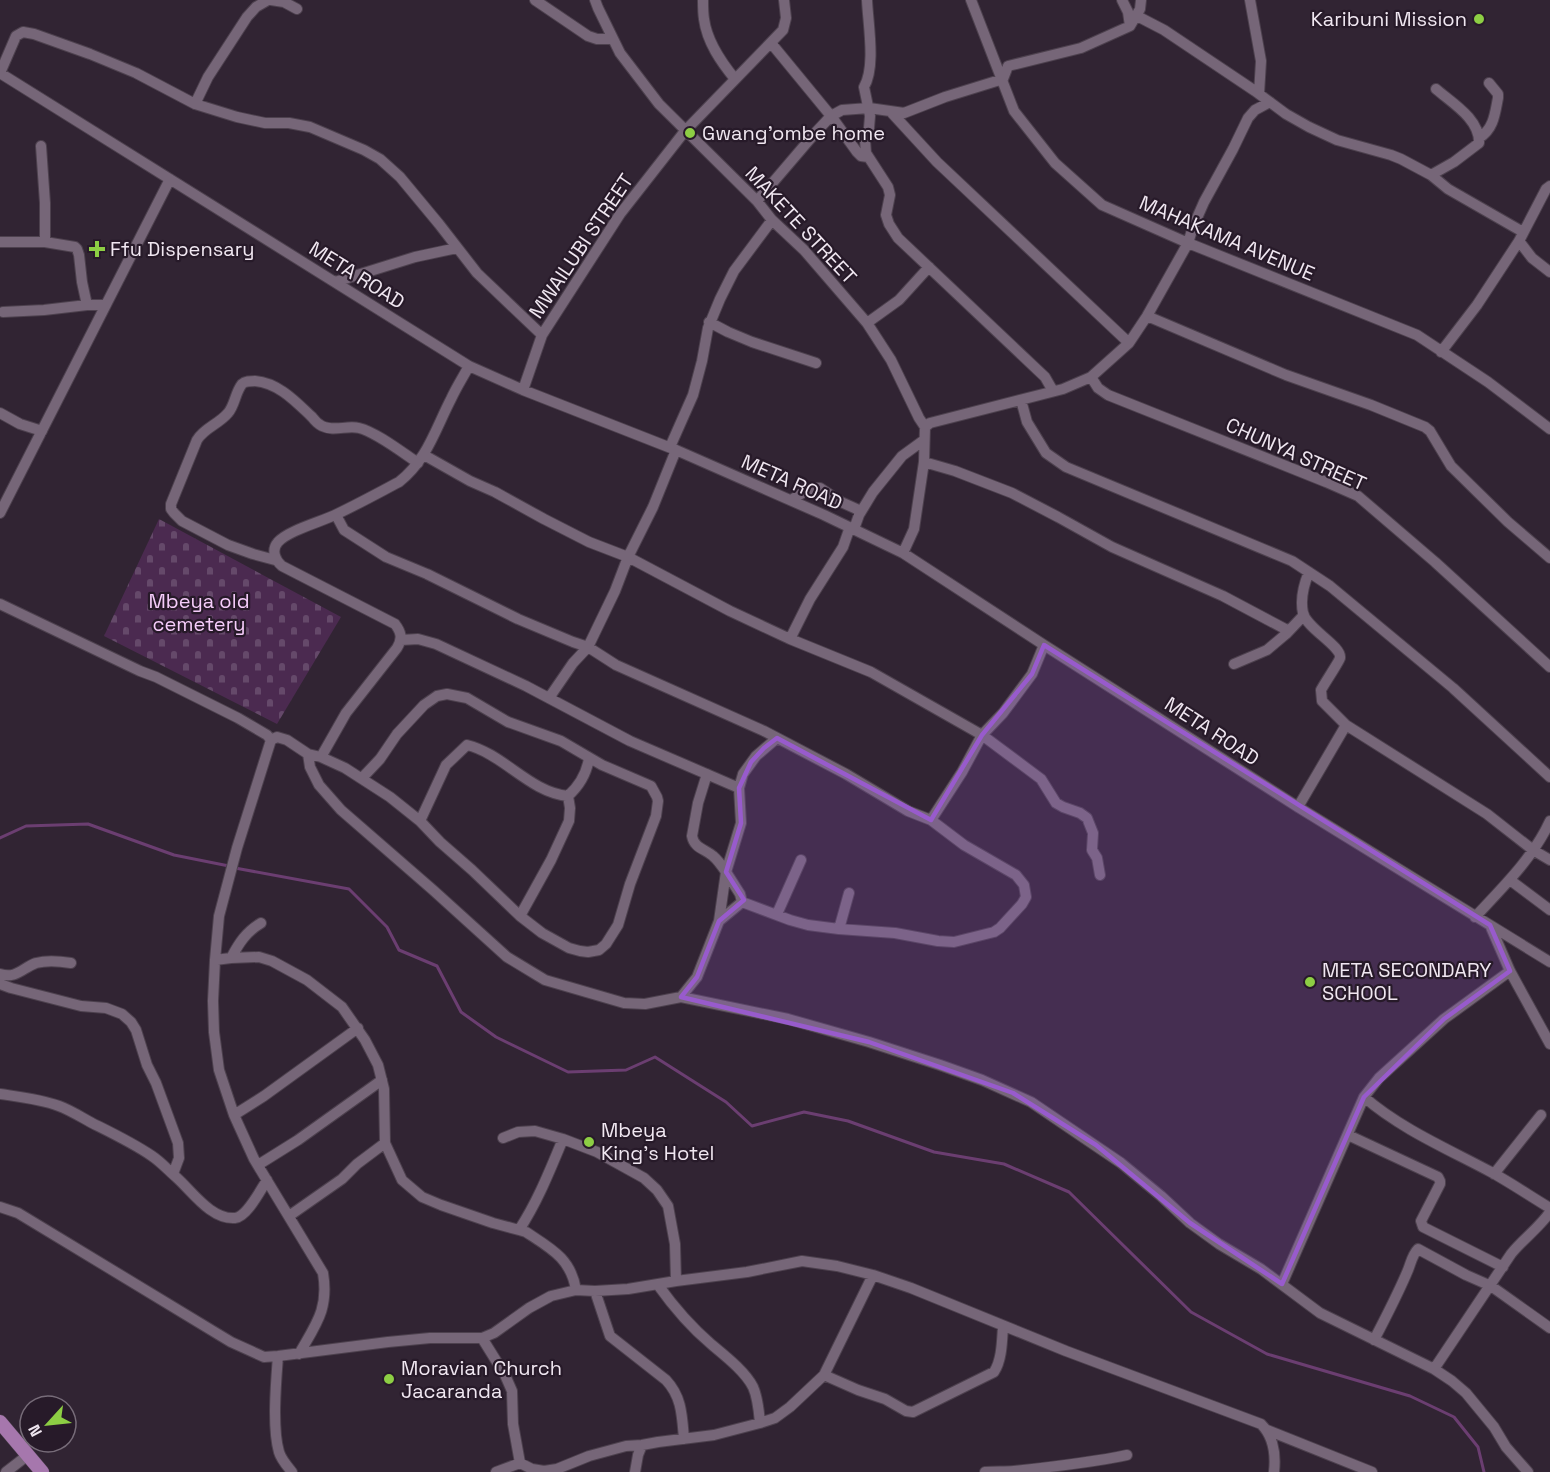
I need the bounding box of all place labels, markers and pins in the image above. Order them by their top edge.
place label: Karibuni Mission [1311,6,1467,32]
marker: Karibuni Mission [1472,12,1486,26]
place label: Gwang'ombe home [702,120,885,146]
marker: Gwang'ombe home [683,126,697,140]
place label: Ffu Dispensary [110,236,254,262]
marker: Ffu Dispensary [88,240,106,258]
place label: META SECONDARY SCHOOL [1322,957,1492,1006]
marker: META SECONDARY SCHOOL [1303,975,1317,989]
place label: Mbeya King's Hotel [601,1117,715,1166]
marker: Mbeya King's Hotel [582,1135,596,1149]
place label: Moravian Church Jacaranda [401,1355,562,1404]
marker: Moravian Church Jacaranda [382,1372,396,1386]

